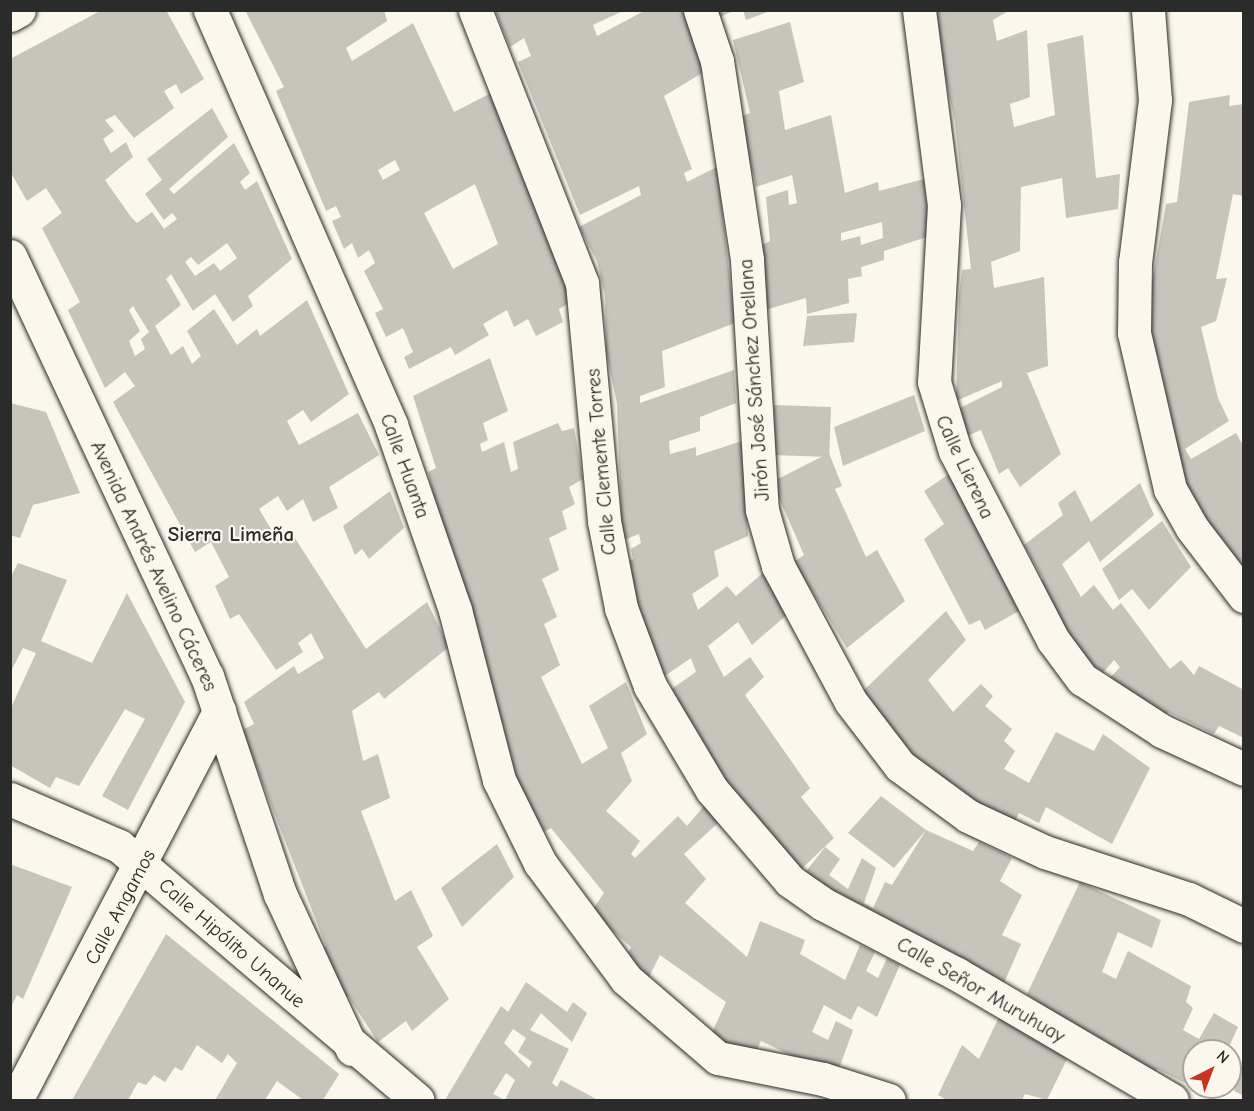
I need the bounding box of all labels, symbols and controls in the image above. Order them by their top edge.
street label: Jirón José Sánchez Orellana [734,258,774,502]
street label: Calle Clemente Torres [581,368,621,556]
street label: Calle Huanta [375,410,435,522]
street label: Calle Lierena [931,411,999,523]
street label: Avenida Andrés Avelino Cáceres [85,437,223,695]
district label: Sierra Limeña [168,521,294,547]
street label: Calle Angamos [80,845,160,969]
street label: Calle Hipólito Unanue [154,873,310,1013]
street label: Calle Señor Muruhuay [892,932,1070,1048]
north arrow [1182,1039,1242,1099]
text: N [1213,1047,1233,1067]

